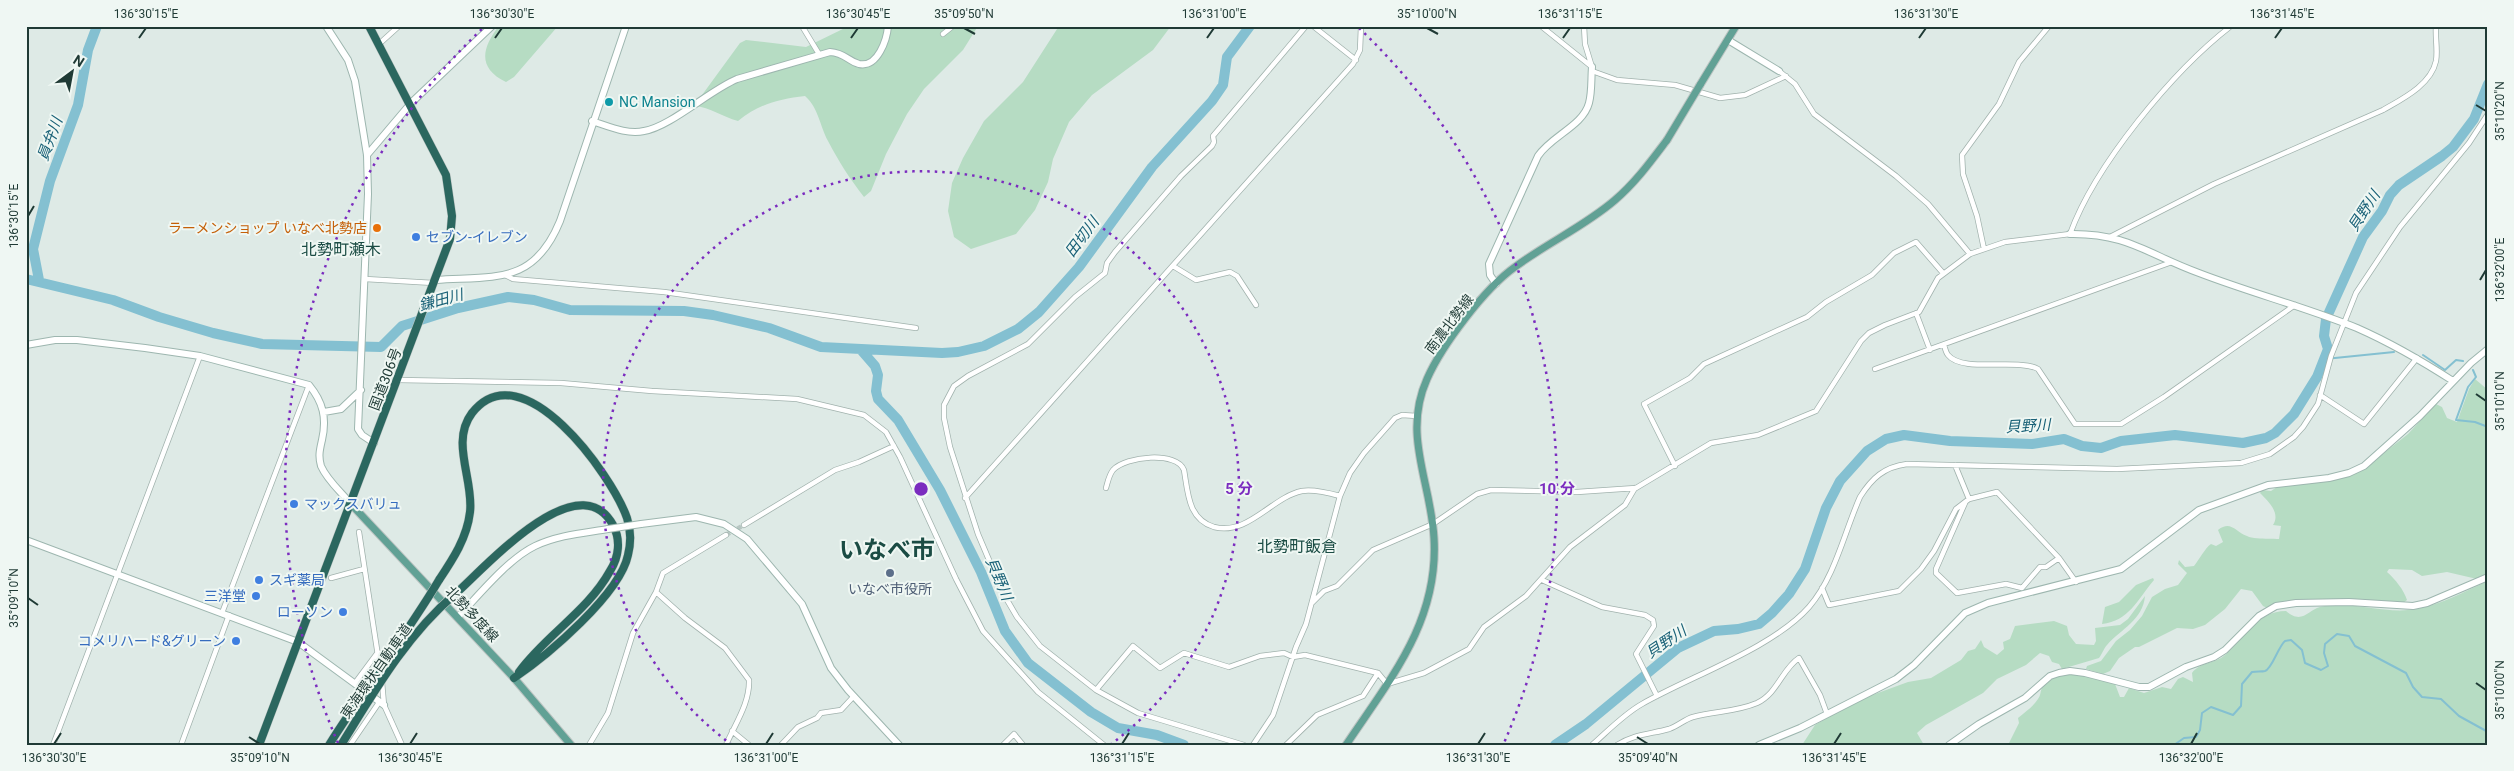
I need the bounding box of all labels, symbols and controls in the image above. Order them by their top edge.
text: 136°30'15"E [114,7,178,21]
text: 136°30'30"E [470,7,534,21]
text: 136°30'45"E [826,7,890,21]
text: 35°09'50"N [934,7,994,21]
text: 136°31'00"E [1182,7,1246,21]
text: 35°10'00"N [1397,7,1457,21]
text: 136°31'15"E [1538,7,1602,21]
text: 136°31'30"E [1894,7,1958,21]
text: 136°31'45"E [2250,7,2314,21]
north arrow [48,48,98,98]
text: N [70,52,87,70]
text: 35°10'20"N [2493,81,2507,141]
place label: NC Mansion [619,94,696,110]
marker: NC Mansion [603,96,615,108]
water label: 員弁川 [34,113,67,163]
text: 136°30'15"E [7,184,21,248]
water label: 貝野川 [2344,186,2385,235]
water label: 田切川 [1061,212,1104,260]
place label: ラーメンショップ いなべ北勢店 [168,220,367,236]
marker: ラーメンショップ いなべ北勢店 [371,222,383,234]
place label: セブン-イレブン [426,229,528,245]
marker: セブン-イレブン [410,231,422,243]
text: 136°32'00"E [2493,238,2507,302]
district label: 北勢町瀬木 [301,240,381,259]
water label: 鎌田川 [417,285,467,315]
street label: 南濃北勢線 [1422,291,1476,357]
street label: 国道306号 [366,346,404,412]
text: 35°10'10"N [2493,371,2507,431]
water label: 貝野川 [2005,416,2053,436]
centre of rings [912,480,930,498]
text: 5 分 [1225,480,1253,498]
text: 10 分 [1539,480,1575,498]
place label: マックスバリュ [304,496,402,512]
marker: マックスバリュ [288,498,300,510]
district label: いなべ市 [839,536,935,564]
district label: 北勢町飯倉 [1257,537,1337,556]
water label: 貝野川 [982,555,1017,605]
marker: いなべ市役所 [884,567,896,579]
text: 35°09'10"N [7,568,21,628]
place label: スギ薬局 [269,572,325,588]
marker: スギ薬局 [253,574,265,586]
place label: いなべ市役所 [848,581,932,597]
street label: 北勢多度線 [442,583,502,645]
place label: 三洋堂 [204,588,246,604]
marker: 三洋堂 [250,590,262,602]
place label: ローソン [277,604,333,620]
marker: ローソン [337,606,349,618]
street label: 東海環状自動車道 [337,621,415,721]
water label: 貝野川 [1642,621,1691,662]
place label: コメリハード&グリーン [78,633,226,649]
marker: コメリハード&グリーン [230,635,242,647]
text: 35°10'00"N [2493,660,2507,720]
text: 136°30'30"E [22,751,86,765]
text: 35°09'10"N [230,751,290,765]
text: 136°30'45"E [378,751,442,765]
text: 136°31'00"E [734,751,798,765]
text: 136°31'15"E [1090,751,1154,765]
text: 136°31'30"E [1446,751,1510,765]
text: 35°09'40"N [1618,751,1678,765]
text: 136°31'45"E [1802,751,1866,765]
text: 136°32'00"E [2159,751,2223,765]

